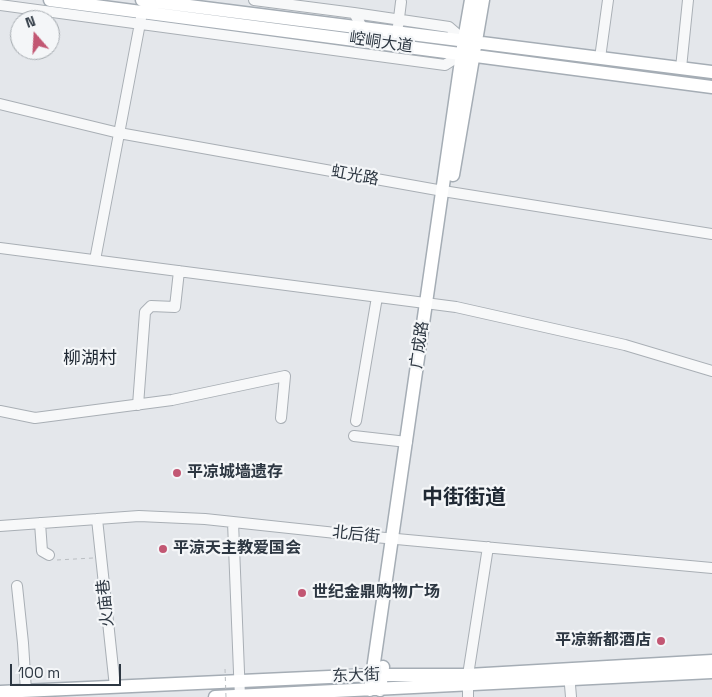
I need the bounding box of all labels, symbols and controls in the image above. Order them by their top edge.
north arrow [10,10,60,60]
text: N [23,12,38,32]
street label: 崆峒大道 [348,29,414,57]
street label: 虹光路 [330,162,380,190]
street label: 广成路 [407,320,433,370]
district label: 柳湖村 [63,348,117,370]
place label: 平凉城墙遗存 [187,463,283,483]
marker: 平凉城墙遗存 [171,467,183,479]
district label: 中街街道 [422,485,506,511]
street label: 北后街 [331,523,381,547]
place label: 平涼天主教爱国会 [173,539,301,559]
marker: 平涼天主教爱国会 [157,543,169,555]
street label: 火庙巷 [94,578,118,628]
place label: 世纪金鼎购物广场 [312,583,440,603]
marker: 世纪金鼎购物广场 [296,587,308,599]
place label: 平凉新都酒店 [555,631,651,651]
marker: 平凉新都酒店 [655,635,667,647]
scale bar [12,654,124,686]
text: 100 m [18,663,60,682]
street label: 东大街 [332,666,380,686]

